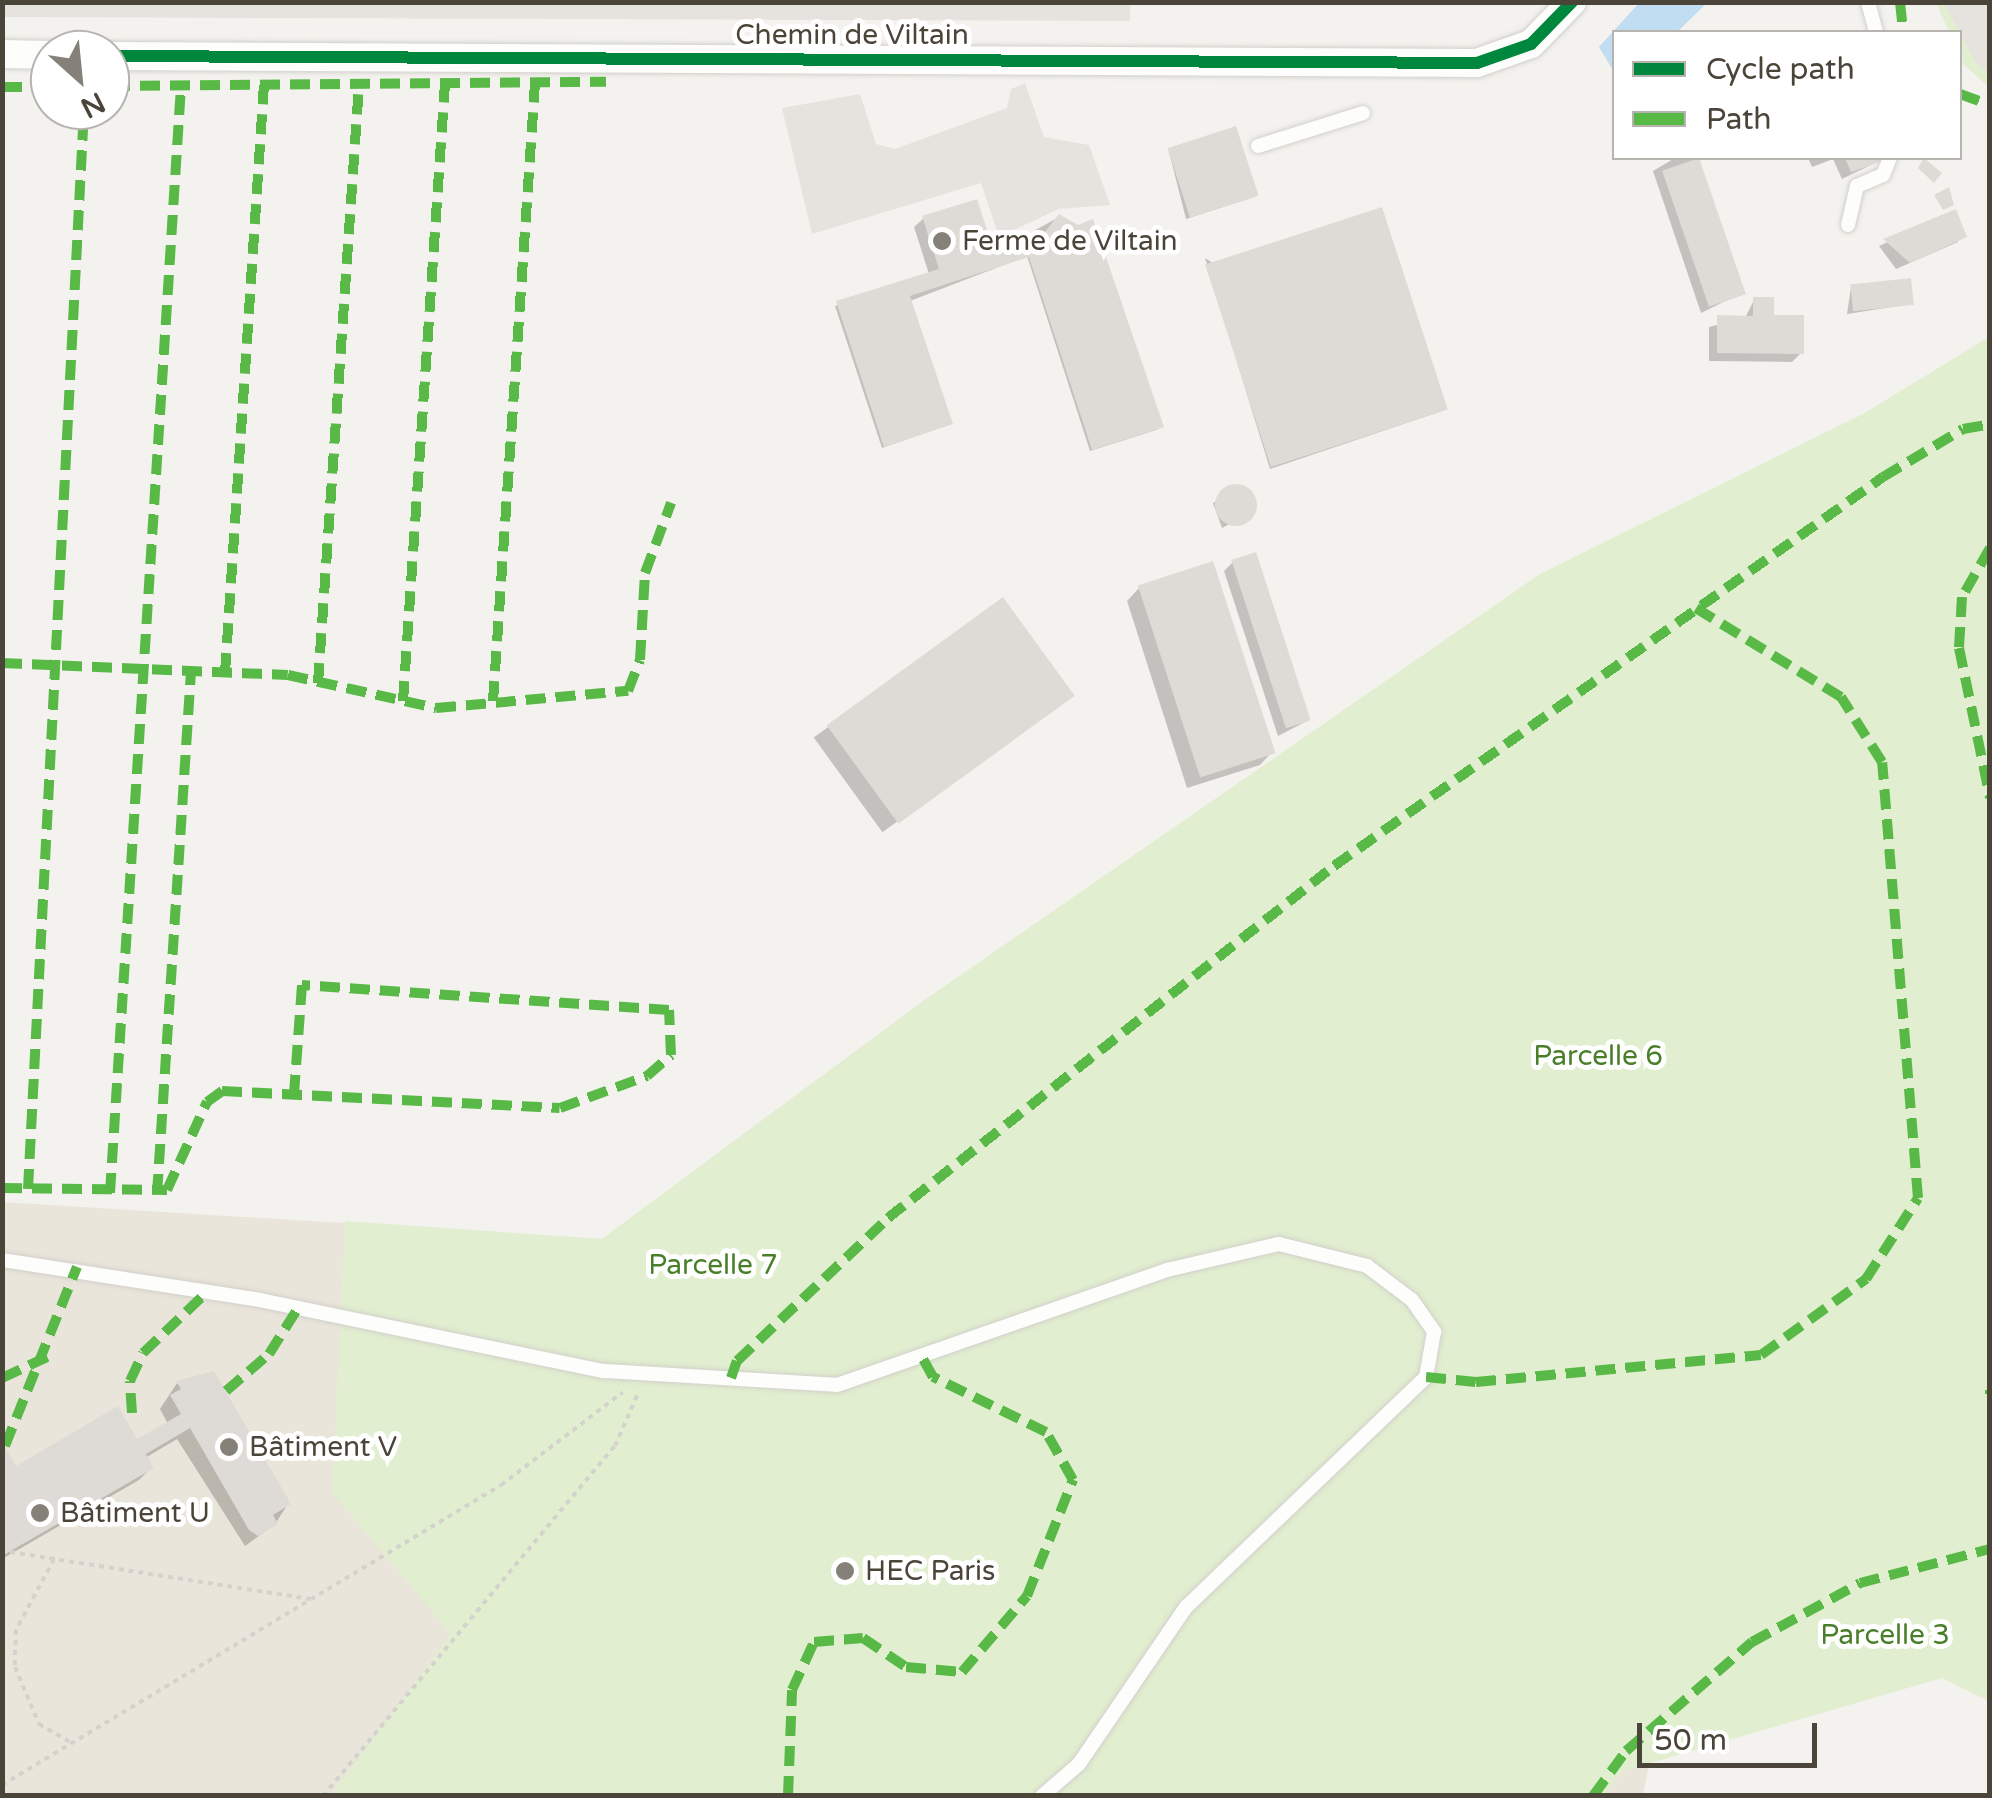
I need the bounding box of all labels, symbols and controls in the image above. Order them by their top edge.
street label: Chemin de Viltain [735,18,969,52]
north arrow [30,30,130,130]
legend [1612,30,1962,160]
text: Cycle path [1706,51,1855,88]
text: N [75,85,110,125]
text: Path [1706,101,1772,138]
place label: Ferme de Viltain [962,224,1178,258]
marker: Ferme de Viltain [931,230,953,252]
park label: Parcelle 6 [1533,1039,1663,1073]
park label: Parcelle 7 [648,1248,778,1282]
place label: Bâtiment V [249,1430,397,1464]
marker: Bâtiment V [218,1436,240,1458]
place label: Bâtiment U [60,1496,210,1530]
marker: Bâtiment U [29,1502,51,1524]
place label: HEC Paris [865,1554,996,1588]
marker: HEC Paris [834,1560,856,1582]
park label: Parcelle 3 [1820,1618,1950,1652]
scale bar [1642,1703,1822,1765]
text: 50 m [1654,1722,1727,1759]

